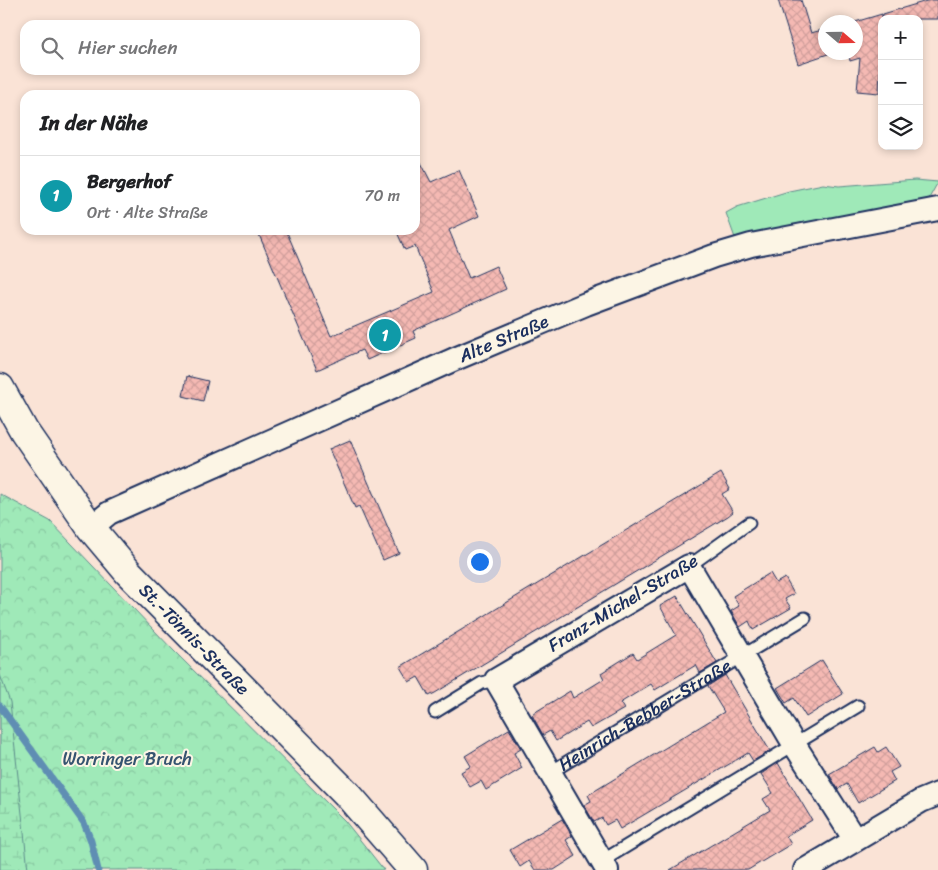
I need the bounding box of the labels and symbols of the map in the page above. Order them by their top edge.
north arrow [818,15,863,60]
street label: Alte Straße [453,305,554,372]
pin: 1 [369,316,401,354]
street label: Franz-Michel-Straße [541,545,705,661]
your location [467,549,493,575]
street label: St.-Tönnis-Straße [131,575,258,703]
street label: Heinrich-Bebber-Straße [552,650,738,780]
park label: Worringer Bruch [62,743,192,775]

